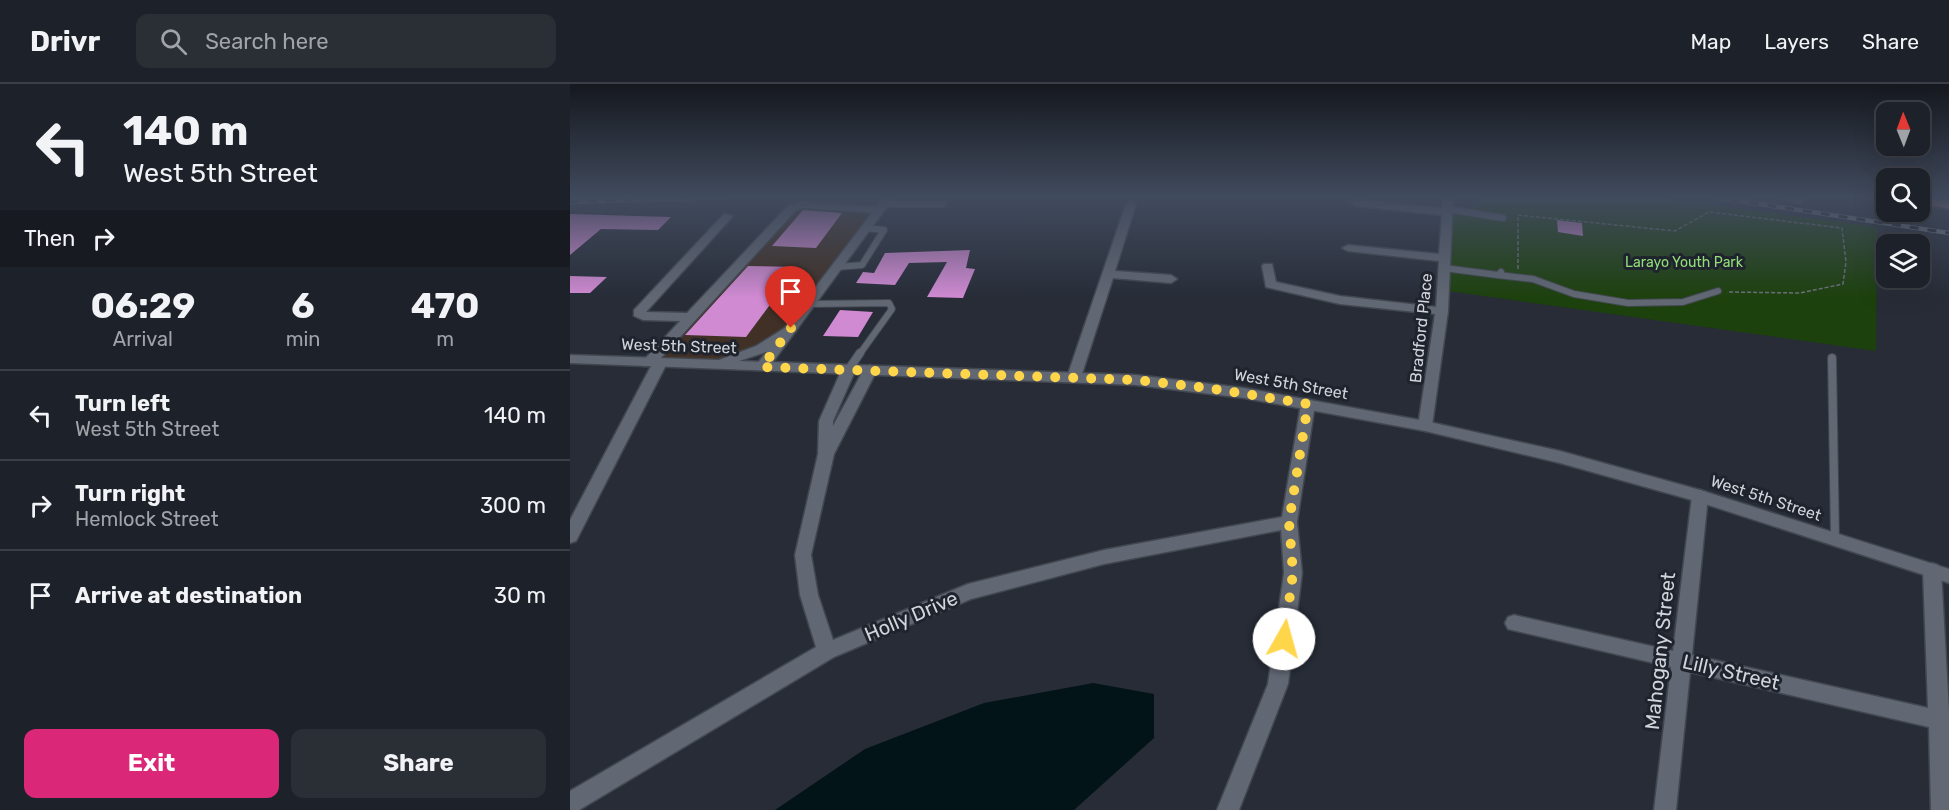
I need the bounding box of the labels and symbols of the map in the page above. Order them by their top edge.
north arrow [1876,102,1930,156]
park label: Larayo Youth Park [1625,254,1744,271]
pin [765,266,816,328]
street label: Bradford Place [1406,272,1436,384]
street label: West 5th Street [621,334,737,358]
street label: West 5th Street [1233,365,1349,403]
street label: West 5th Street [1708,471,1824,525]
street label: Mahogany Street [1640,571,1680,731]
street label: Holly Drive [861,586,961,646]
position arrow [1252,607,1316,671]
street label: Lilly Street [1680,649,1782,695]

